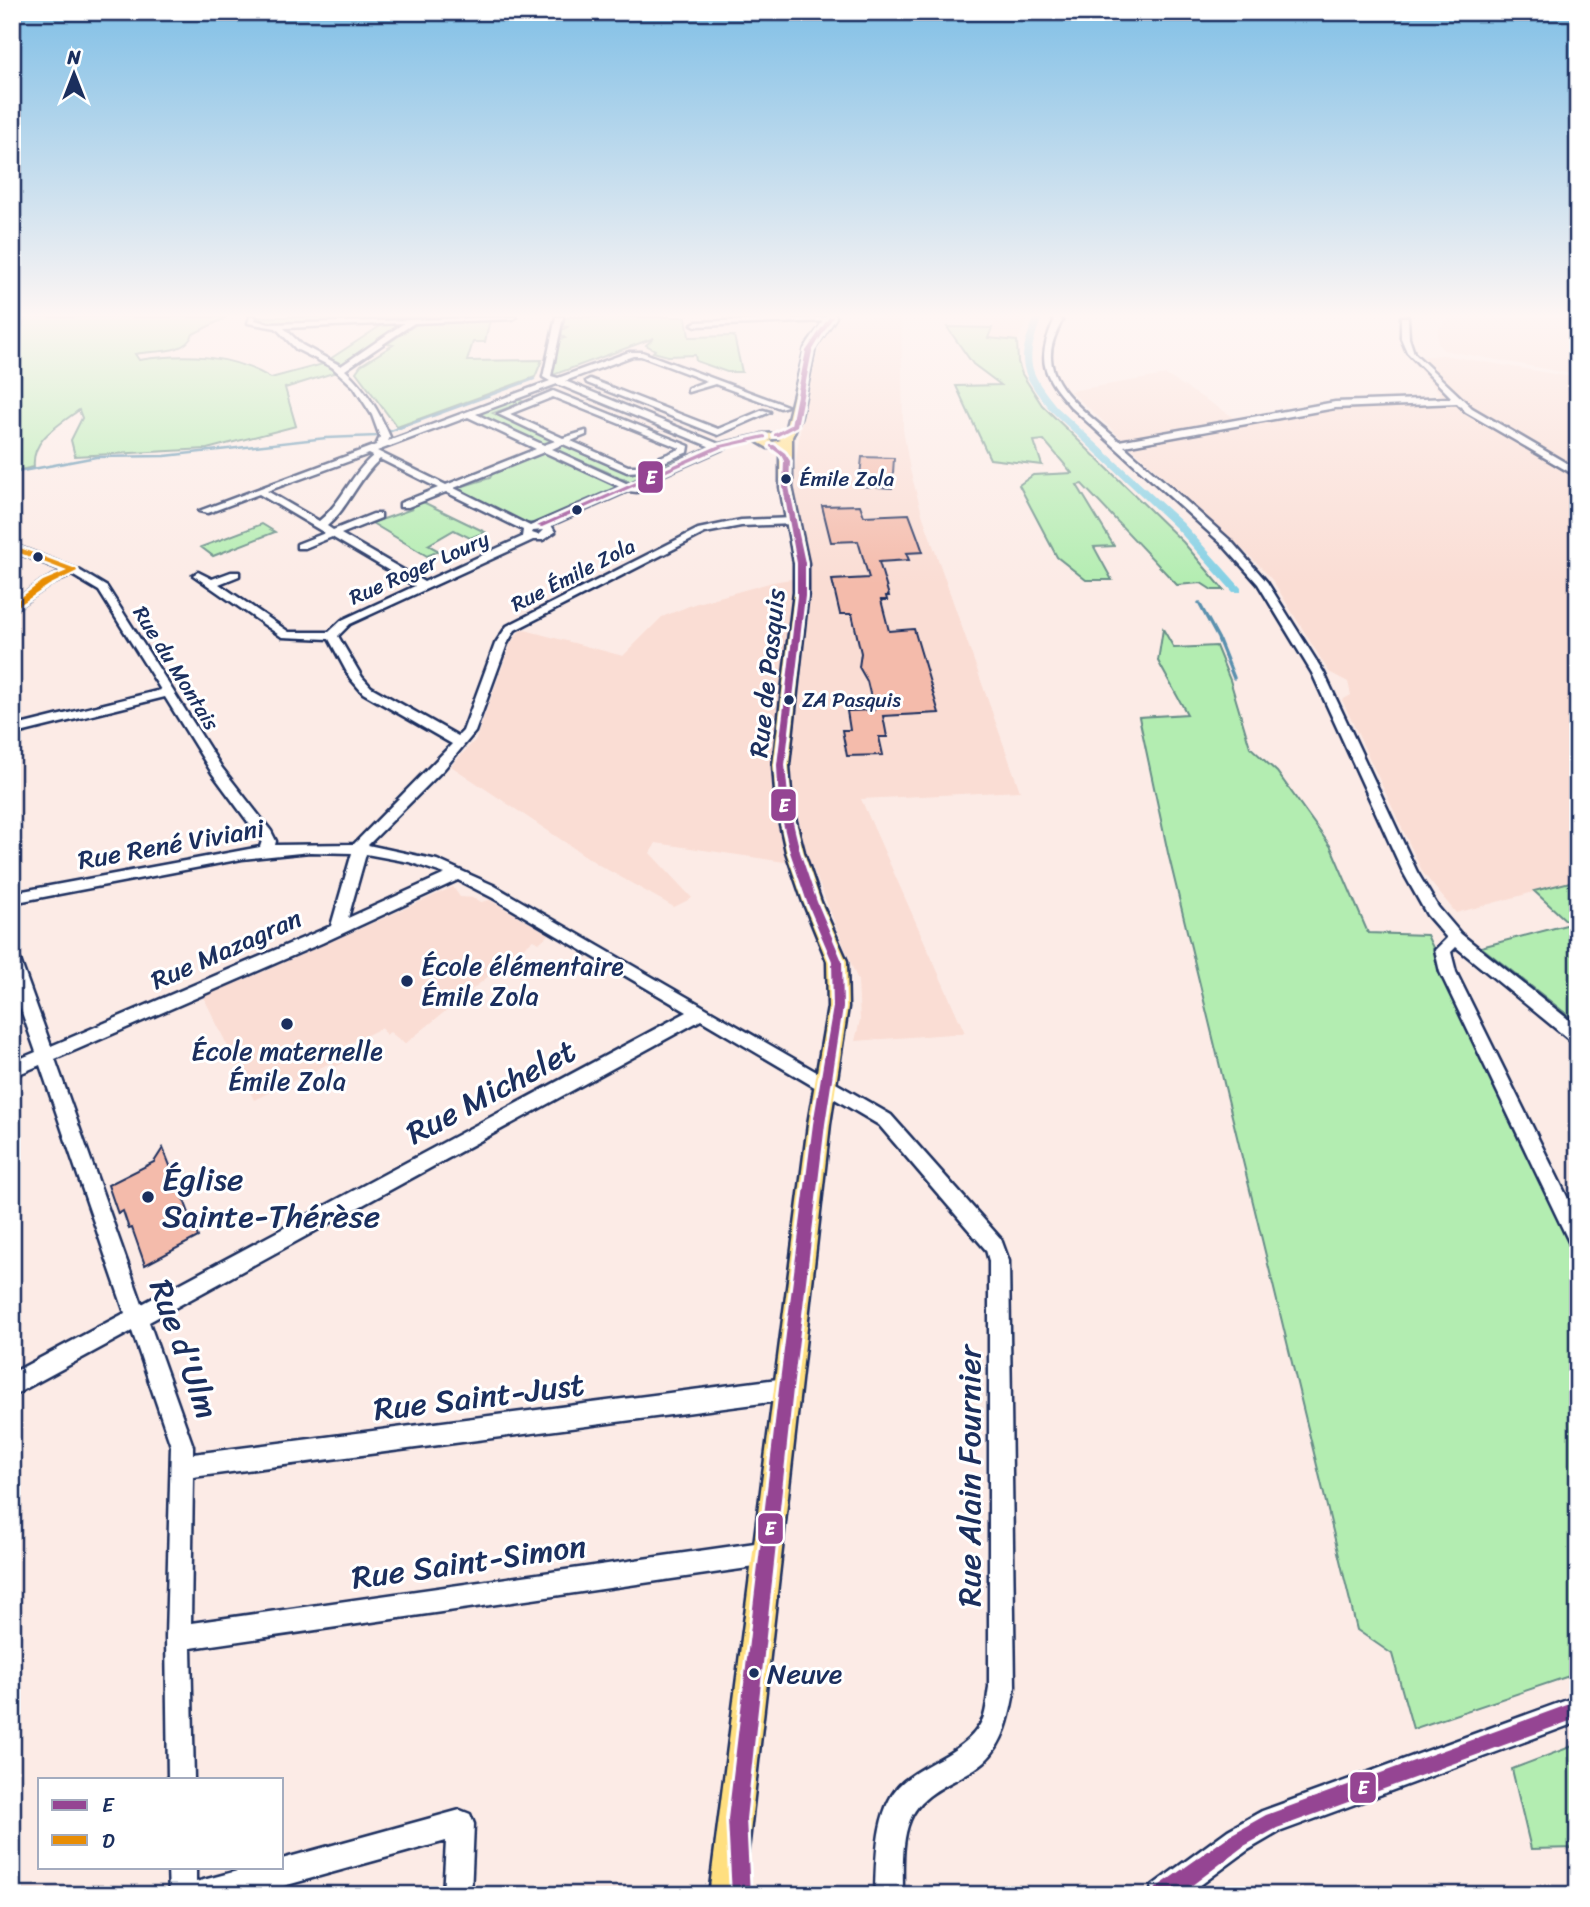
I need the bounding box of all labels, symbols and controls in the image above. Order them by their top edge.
north arrow [38,38,108,108]
text: N [66,41,81,74]
line badge: E [637,460,664,494]
place label: Émile Zola [799,460,895,498]
text: E [646,461,658,494]
marker: Émile Zola [779,472,793,486]
unlabelled marker [570,503,584,517]
street label: Rue Roger Loury [343,520,495,616]
street label: Rue Émile Zola [504,527,643,623]
unlabelled marker [31,550,45,564]
street label: Rue de Pasquis [735,585,799,760]
street label: Rue du Montais [122,598,230,738]
place label: ZA Pasquis [802,681,901,719]
marker: ZA Pasquis [782,693,796,707]
line badge: E [770,788,797,822]
text: E [779,789,791,822]
street label: Rue René Viviani [74,805,269,883]
street label: Rue Mazagran [143,895,309,1003]
place label: École élémentaire Émile Zola [421,943,624,1019]
marker: École élémentaire Émile Zola [399,973,415,989]
marker: École maternelle Émile Zola [279,1016,295,1032]
street label: Rue Michelet [395,1023,587,1161]
place label: École maternelle Émile Zola [191,1028,383,1104]
place label: Église Sainte-Thérèse [162,1151,380,1245]
marker: Église Sainte-Thérèse [140,1189,156,1205]
street label: Rue d'Ulm [132,1271,236,1427]
street label: Rue Alain Fournier [941,1343,998,1607]
street label: Rue Saint-Just [370,1356,588,1438]
line badge: E [757,1512,784,1545]
text: E [765,1512,777,1545]
street label: Rue Saint-Simon [348,1517,590,1607]
place label: Neuve [767,1649,842,1698]
marker: Neuve [747,1666,761,1680]
line badge: E [1349,1771,1377,1804]
text: E [1358,1771,1370,1804]
legend [38,1778,284,1868]
text: E [102,1786,115,1824]
text: D [102,1822,115,1860]

